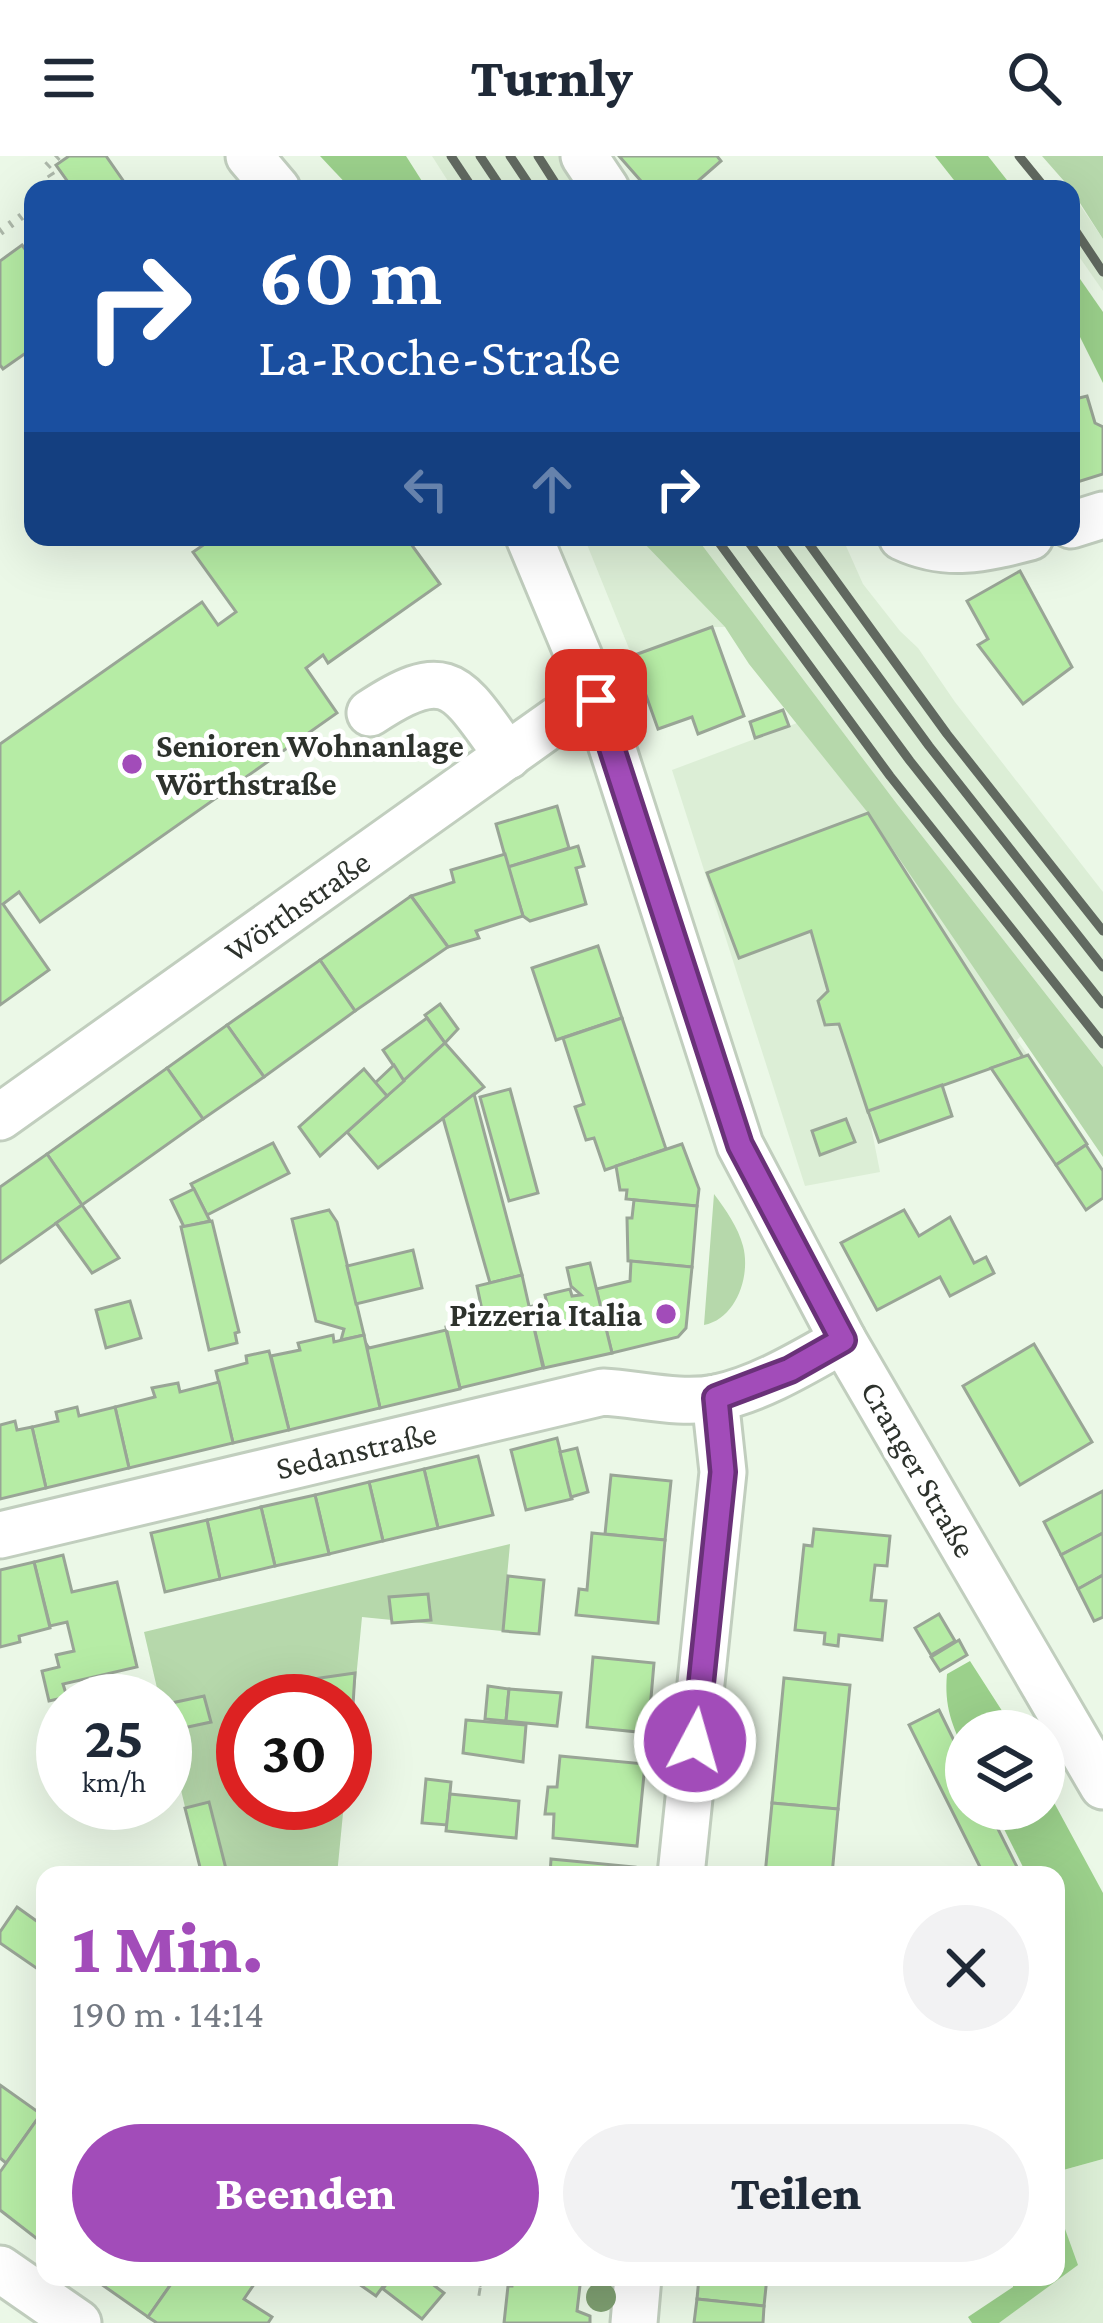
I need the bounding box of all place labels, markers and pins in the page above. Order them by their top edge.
pin [545,649,647,751]
place label: Senioren Wohnanlage Wörthstraße [155,727,464,802]
marker: Senioren Wohnanlage Wörthstraße [119,751,145,777]
place label: Pizzeria Italia [449,1296,642,1333]
marker: Pizzeria Italia [653,1301,679,1327]

